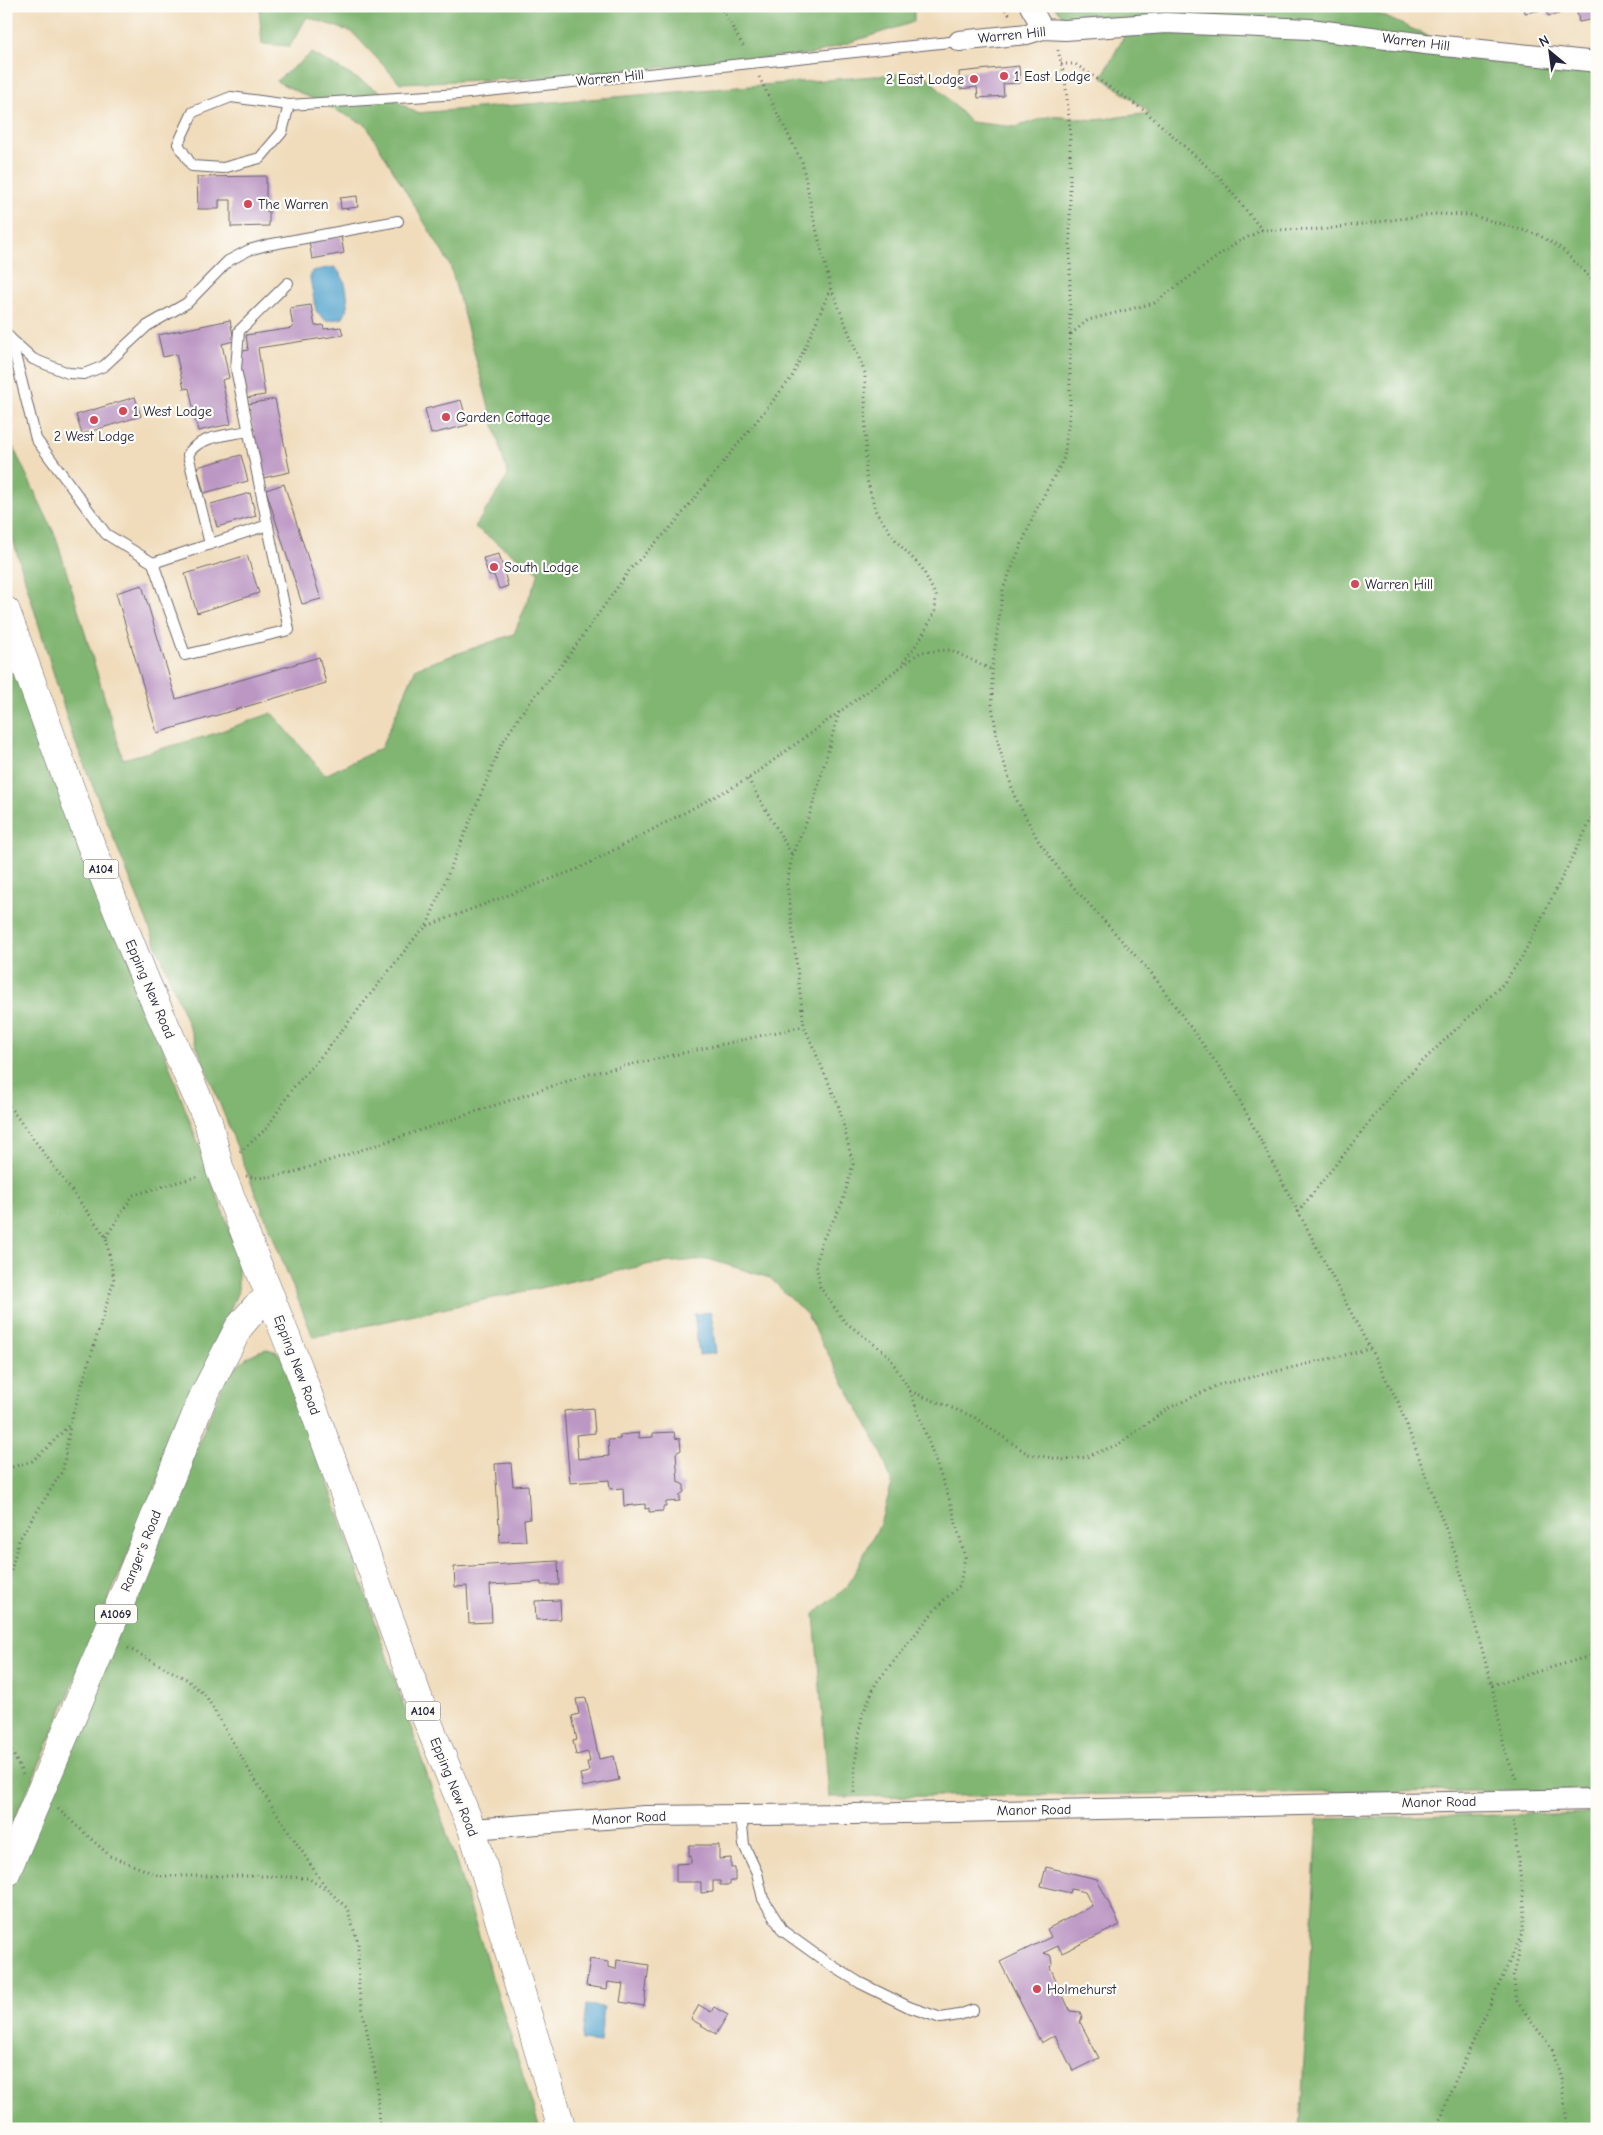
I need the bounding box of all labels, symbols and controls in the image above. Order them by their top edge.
street label: Warren Hill [977,23,1047,47]
north arrow [1526,28,1576,78]
street label: Warren Hill [1381,29,1451,55]
text: N [1536,31,1552,51]
street label: Warren Hill [575,66,645,90]
place label: 1 East Lodge [1014,68,1090,85]
marker: 1 East Lodge [998,70,1010,82]
place label: 2 East Lodge [886,71,964,88]
marker: 2 East Lodge [968,73,980,85]
place label: The Warren [258,196,329,213]
marker: The Warren [242,198,254,210]
place label: 1 West Lodge [133,403,212,420]
marker: 1 West Lodge [117,405,129,417]
place label: Garden Cottage [456,409,550,426]
marker: Garden Cottage [440,411,452,423]
marker: 2 West Lodge [88,414,100,426]
place label: 2 West Lodge [54,428,134,445]
place label: South Lodge [504,559,579,576]
marker: South Lodge [488,561,500,573]
place label: Warren Hill [1365,576,1433,593]
marker: Warren Hill [1349,578,1361,590]
road number: A104 [84,860,118,879]
street label: Epping New Road [122,937,178,1041]
street label: Epping New Road [270,1313,324,1417]
street label: Ranger's Road [117,1508,165,1594]
road number: A1069 [95,1605,137,1624]
road number: A104 [406,1702,440,1720]
street label: Epping New Road [426,1735,482,1839]
street label: Manor Road [1402,1793,1476,1811]
street label: Manor Road [997,1801,1071,1819]
street label: Manor Road [591,1808,667,1828]
place label: Holmehurst [1047,1981,1117,1998]
marker: Holmehurst [1031,1983,1043,1995]

